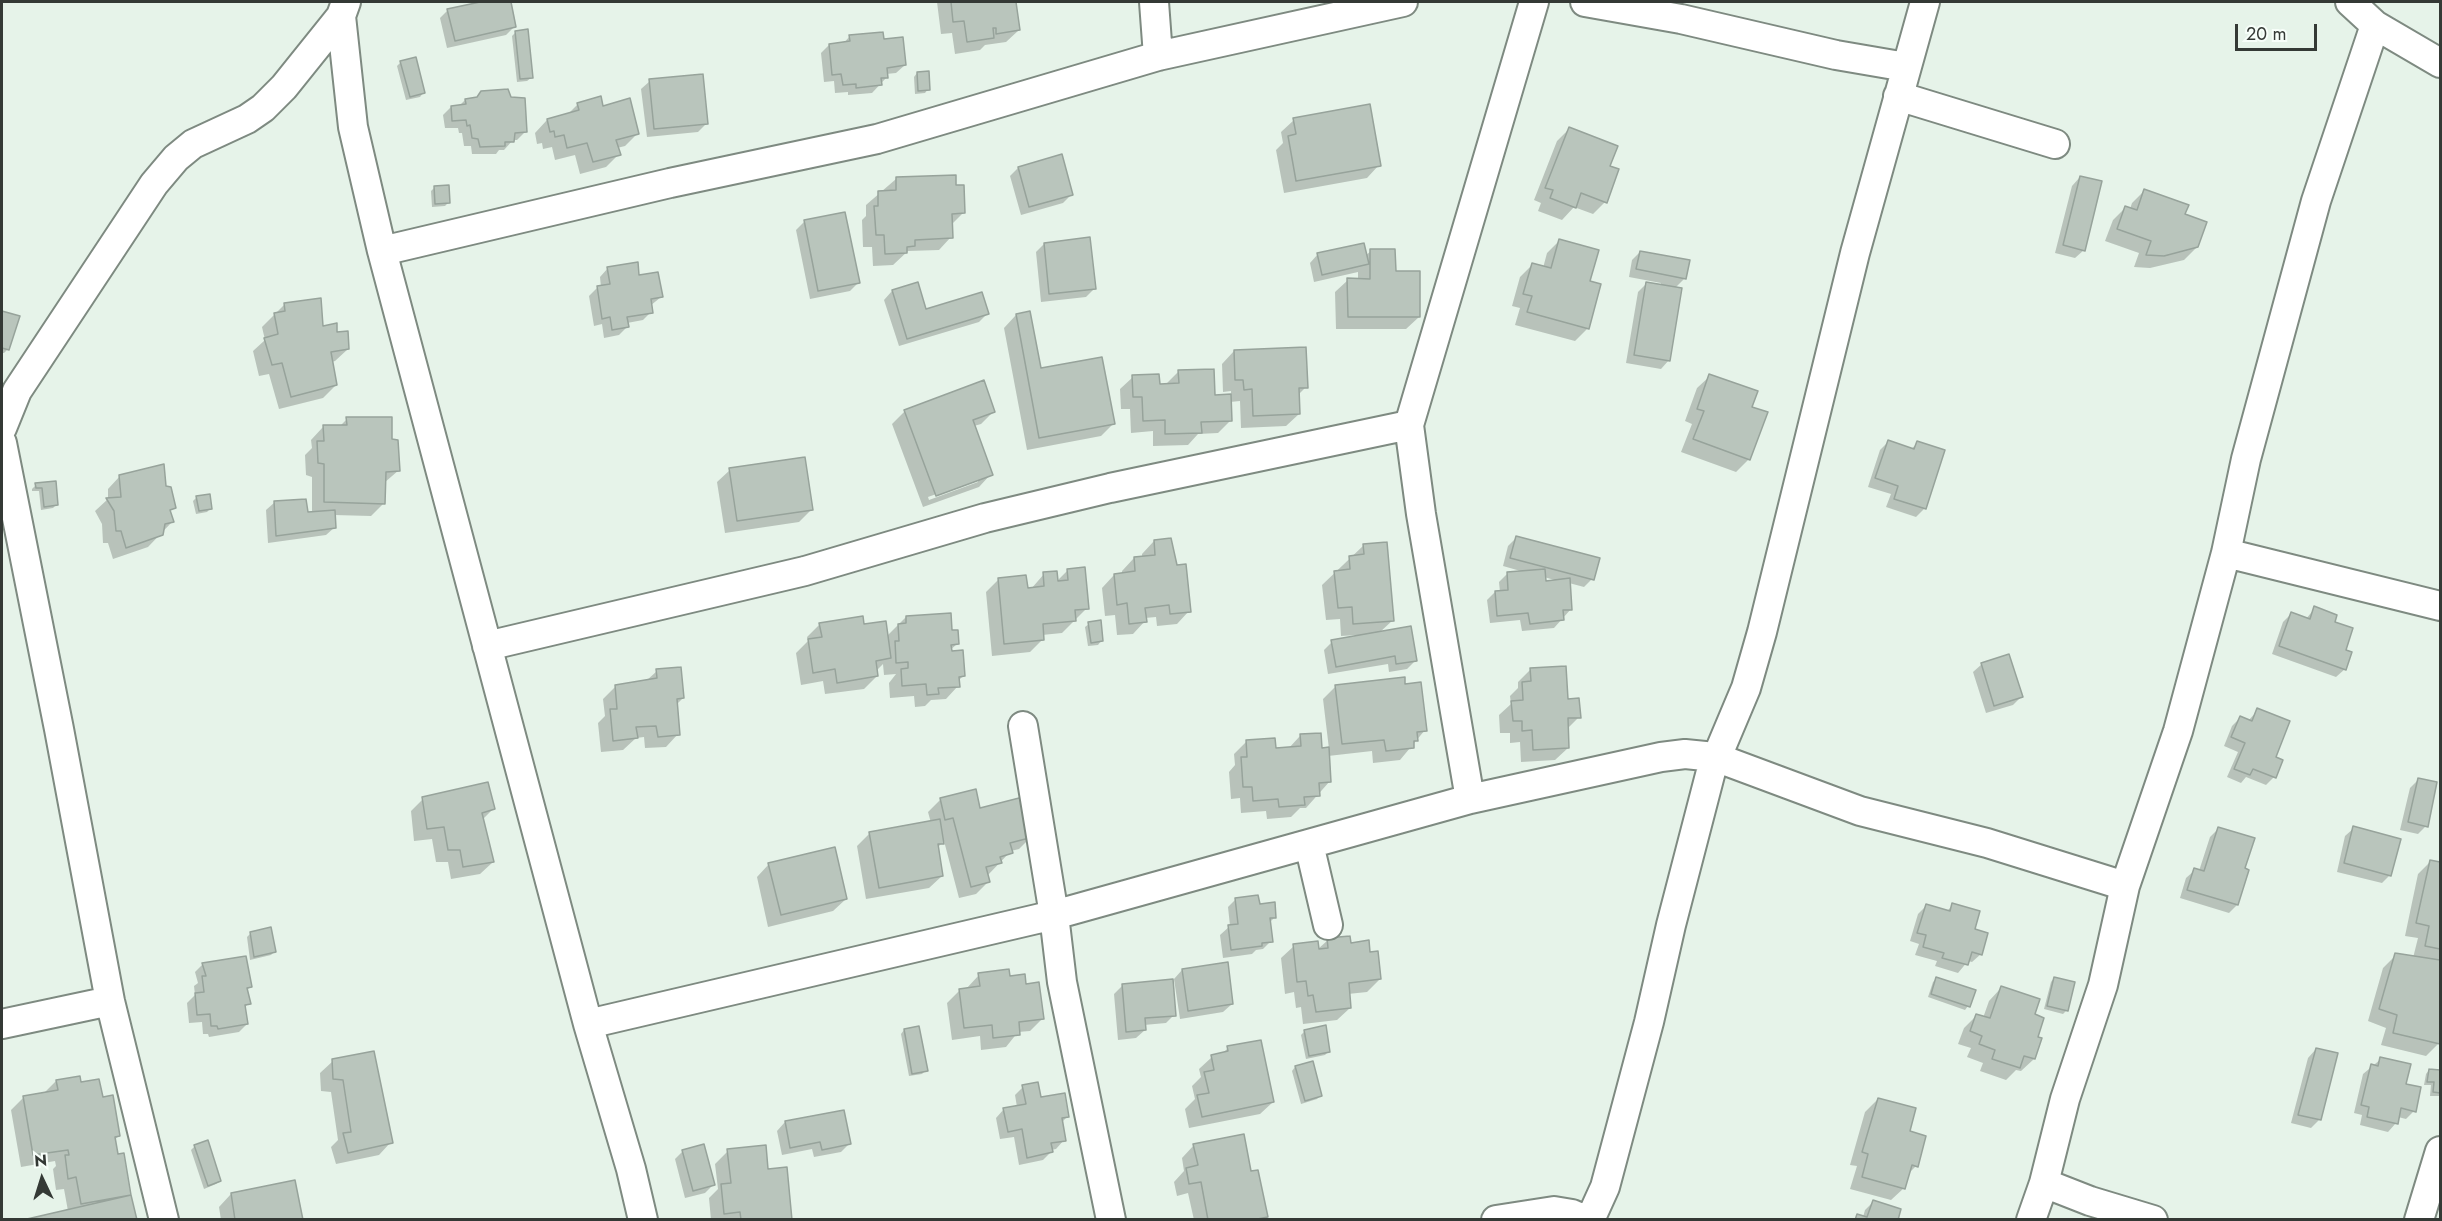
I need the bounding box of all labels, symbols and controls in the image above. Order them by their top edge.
scale bar [2238,12,2320,50]
text: 20 m [2246,21,2286,47]
north arrow [12,1149,72,1209]
text: N [34,1149,48,1172]

